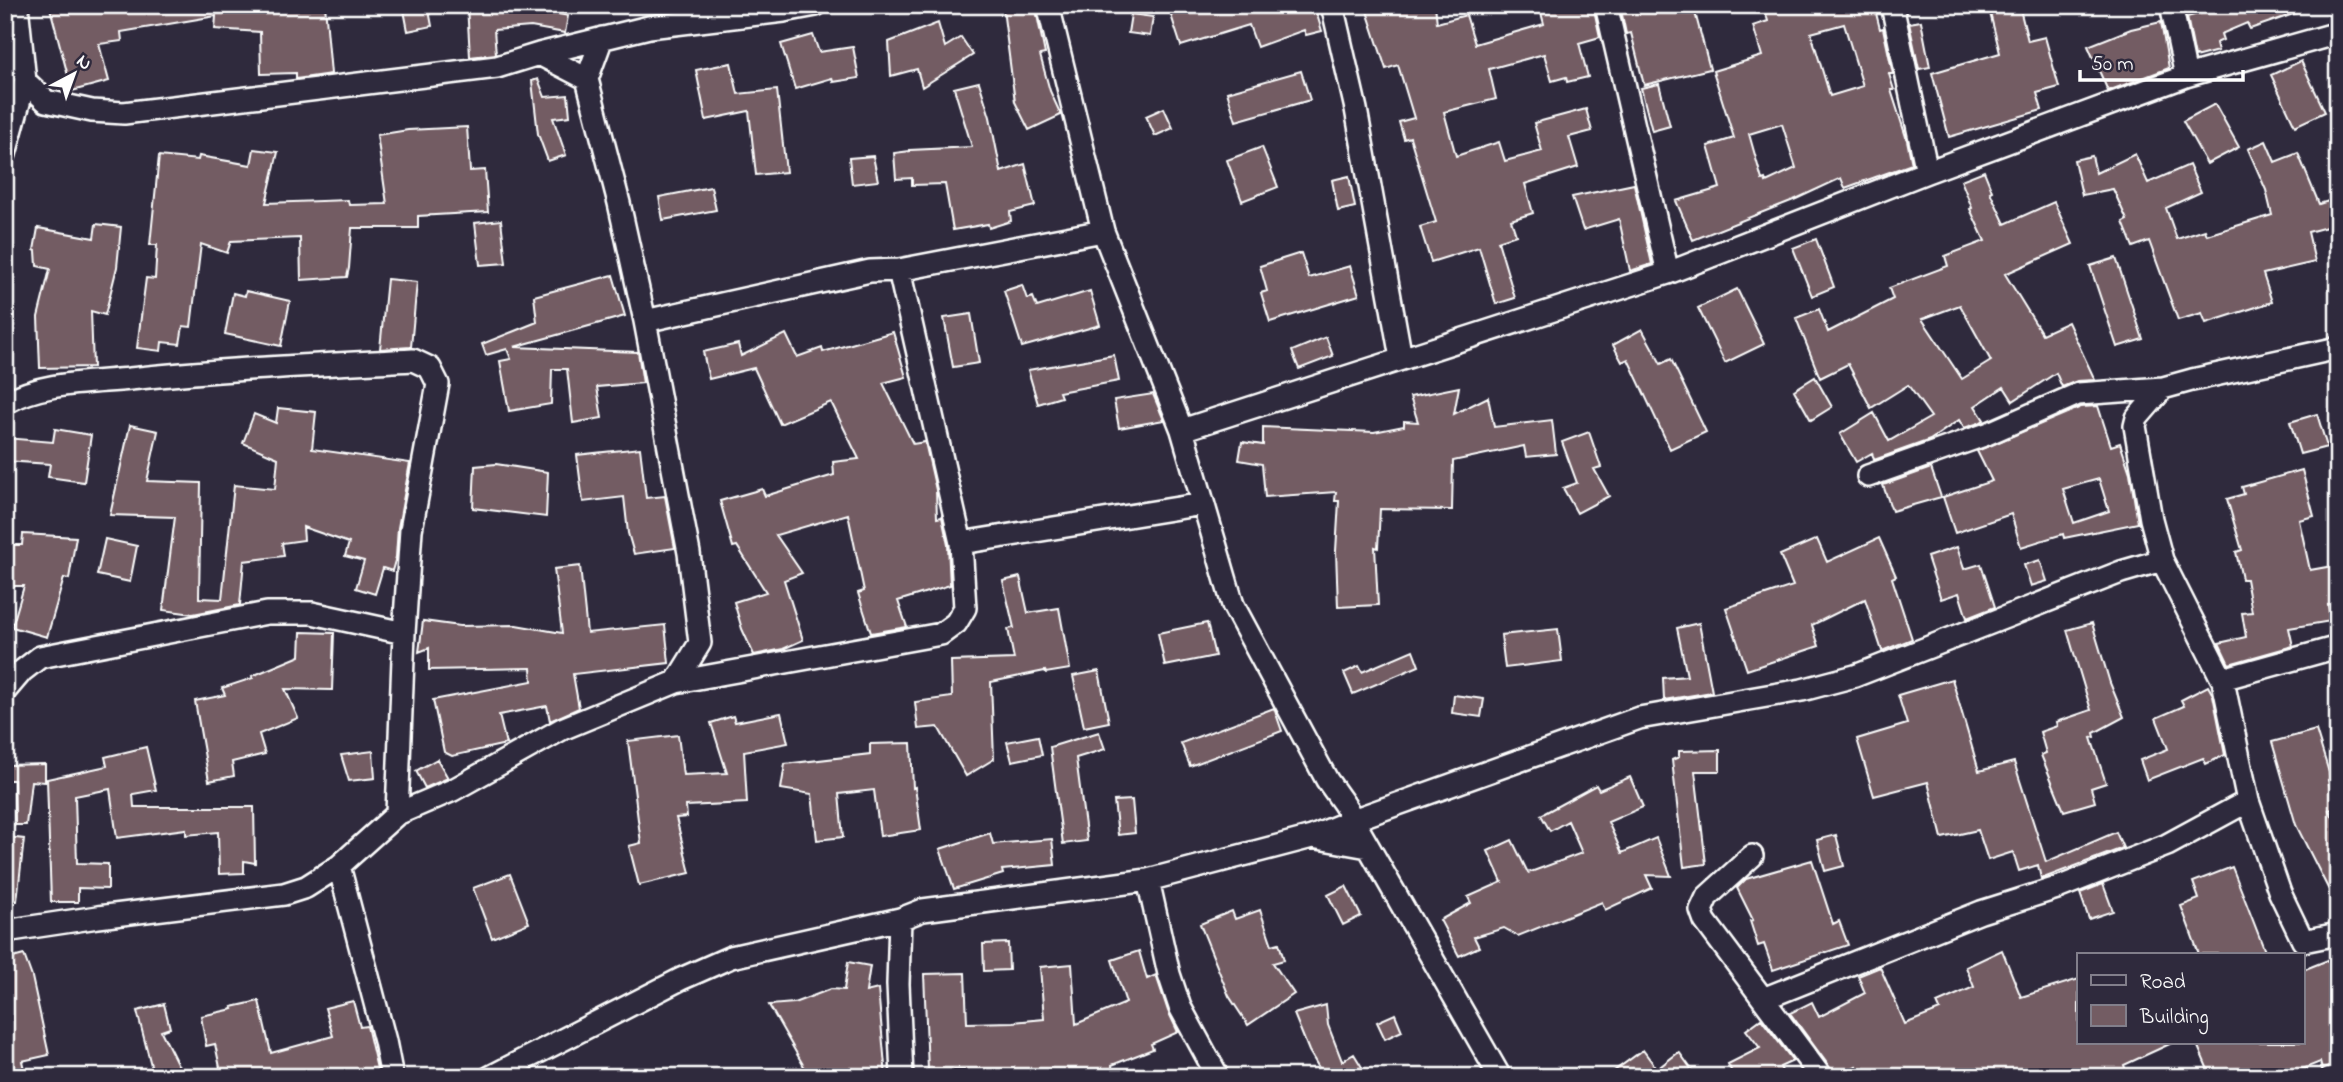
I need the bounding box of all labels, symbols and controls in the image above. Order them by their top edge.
north arrow [38,38,108,108]
scale bar [2080,38,2243,82]
text: N [70,49,97,78]
text: 50 m [2091,50,2134,80]
legend [2077,953,2304,1044]
text: Road [2140,968,2186,998]
text: Building [2139,1003,2209,1035]

